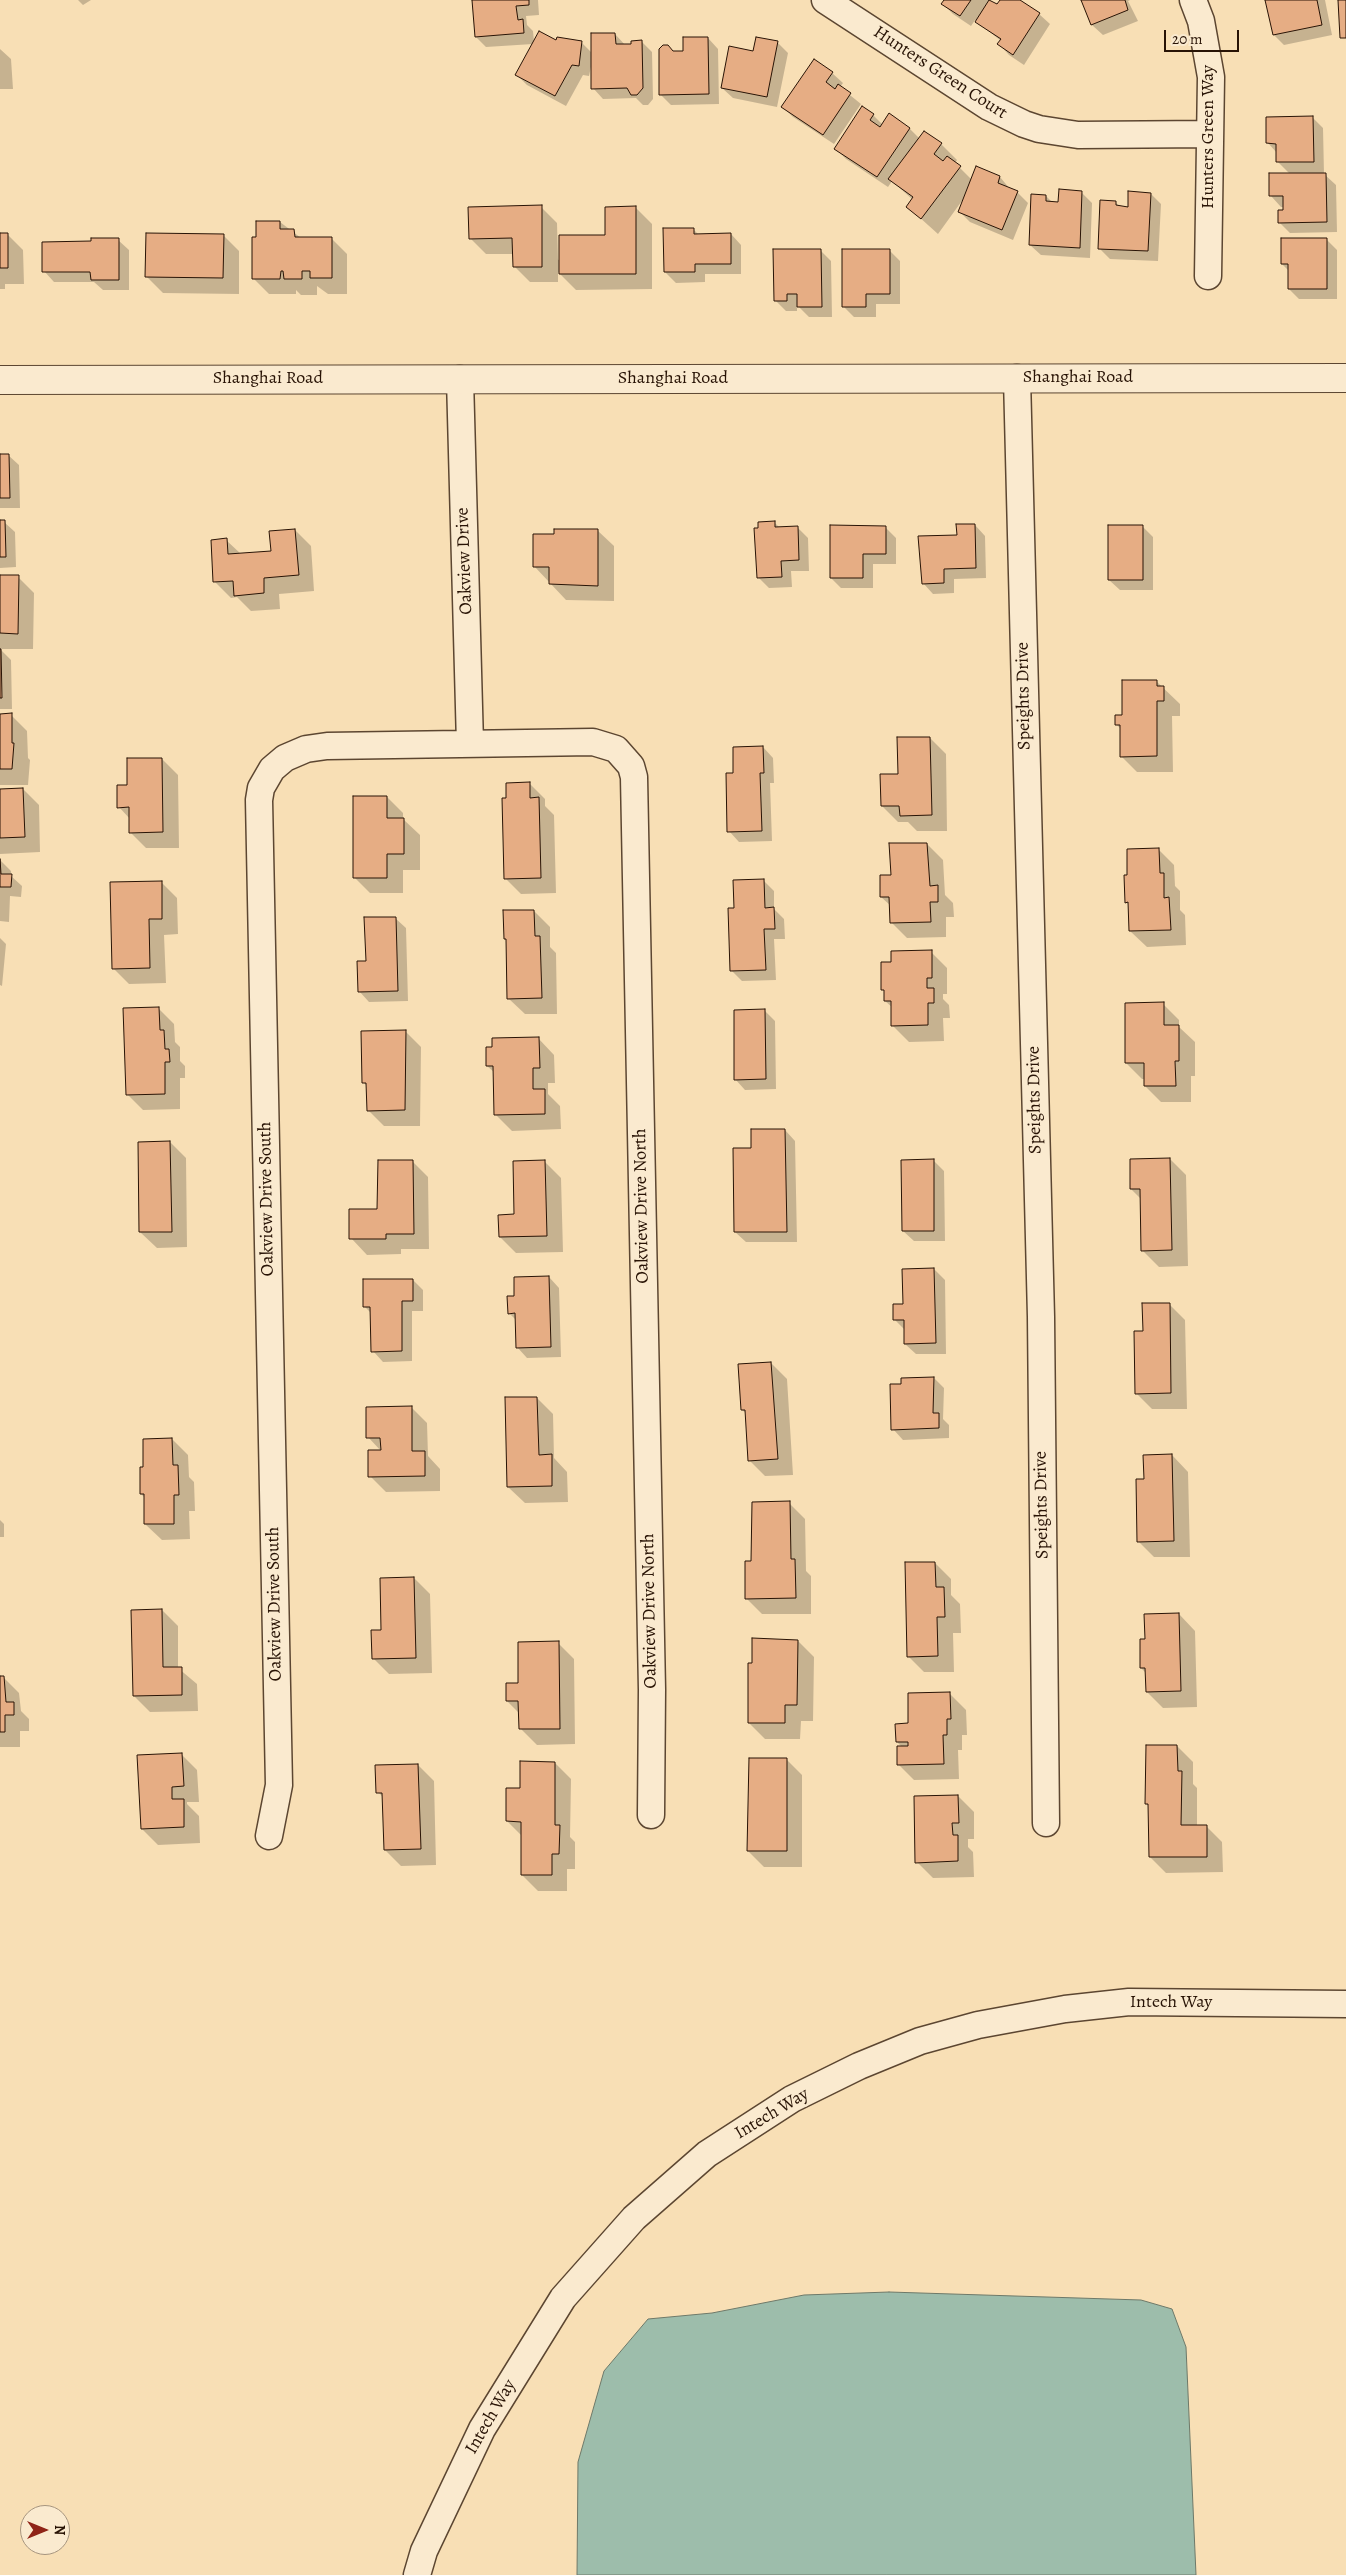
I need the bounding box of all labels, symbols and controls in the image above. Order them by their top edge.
scale bar [1166,20,1241,52]
street label: Hunters Green Court [869,22,1011,124]
text: 20 m [1172,29,1203,49]
street label: Hunters Green Way [1198,65,1220,209]
street label: Shanghai Road [1023,367,1133,389]
street label: Shanghai Road [213,368,323,390]
street label: Shanghai Road [618,368,728,390]
street label: Oakview Drive [452,507,478,615]
street label: Speights Drive [1012,642,1036,750]
street label: Speights Drive [1023,1046,1047,1154]
street label: Oakview Drive South [255,1122,279,1276]
street label: Oakview Drive North [630,1128,654,1284]
street label: Speights Drive [1030,1451,1054,1559]
street label: Oakview Drive South [263,1527,287,1681]
street label: Oakview Drive North [638,1533,662,1689]
street label: Intech Way [1130,1992,1212,2014]
street label: Intech Way [731,2084,813,2144]
street label: Intech Way [461,2376,521,2458]
north arrow [20,2505,70,2555]
text: N [50,2525,69,2535]

